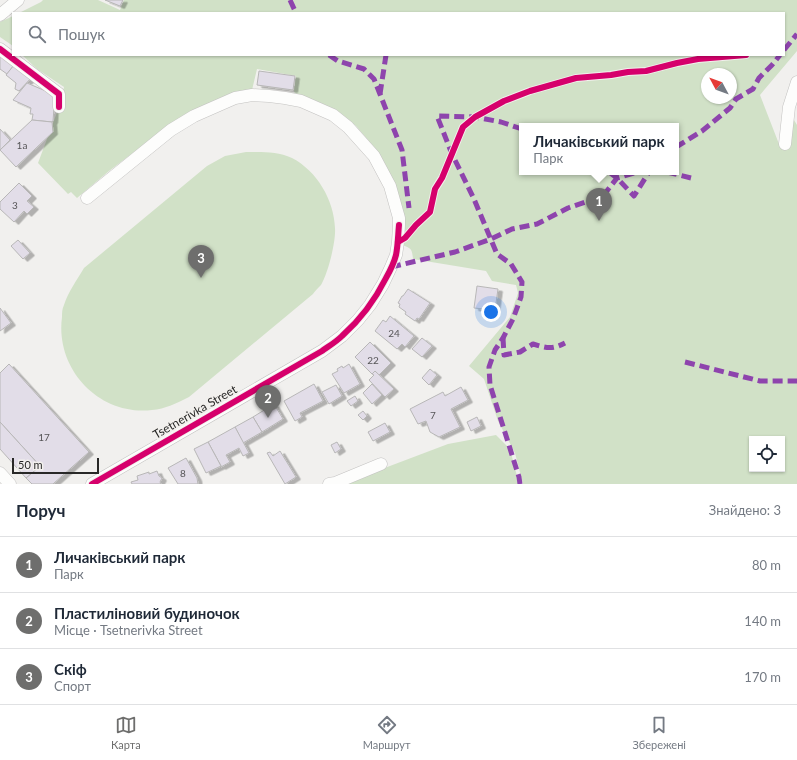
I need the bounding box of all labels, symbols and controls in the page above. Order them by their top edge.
search box [12,12,785,56]
icon: search [26,23,48,45]
text: Пошук [58,25,105,43]
north arrow [701,68,737,104]
popup [519,123,679,175]
text: Личаківський парк [533,132,665,150]
house number: 1а [17,139,27,151]
text: Парк [533,150,563,166]
pin: 1 [586,188,612,221]
house number: 3 [12,199,18,211]
pin: 3 [188,245,214,278]
your location [481,302,501,322]
house number: 24 [388,327,400,339]
house number: 22 [367,354,379,366]
street label: Tsetnerivka Street [150,381,240,442]
pin: 2 [255,385,281,418]
house number: 7 [430,409,436,421]
house number: 17 [38,431,50,443]
map controls [749,436,785,472]
button: locate [749,436,785,472]
scale bar [12,456,99,475]
text: 50 m [18,458,43,471]
house number: 8 [180,467,186,479]
text: Поруч [16,500,66,521]
text: Знайдено: 3 [709,502,781,518]
text: Личаківський парк [54,548,185,566]
text: 1 [25,557,33,573]
text: 80 m [752,557,781,573]
text: Парк [54,566,84,582]
text: Пластиліновий будиночок [54,604,240,622]
text: 2 [25,613,33,629]
text: 140 m [744,613,781,629]
text: Місце · Tsetnerivka Street [54,622,203,638]
text: Скіф [54,660,87,678]
text: 3 [25,669,33,685]
text: 170 m [744,669,781,685]
text: Спорт [54,678,91,694]
tab: Карта [111,714,141,751]
tab: Маршрут [363,714,411,751]
tab: Збережені [633,714,686,751]

